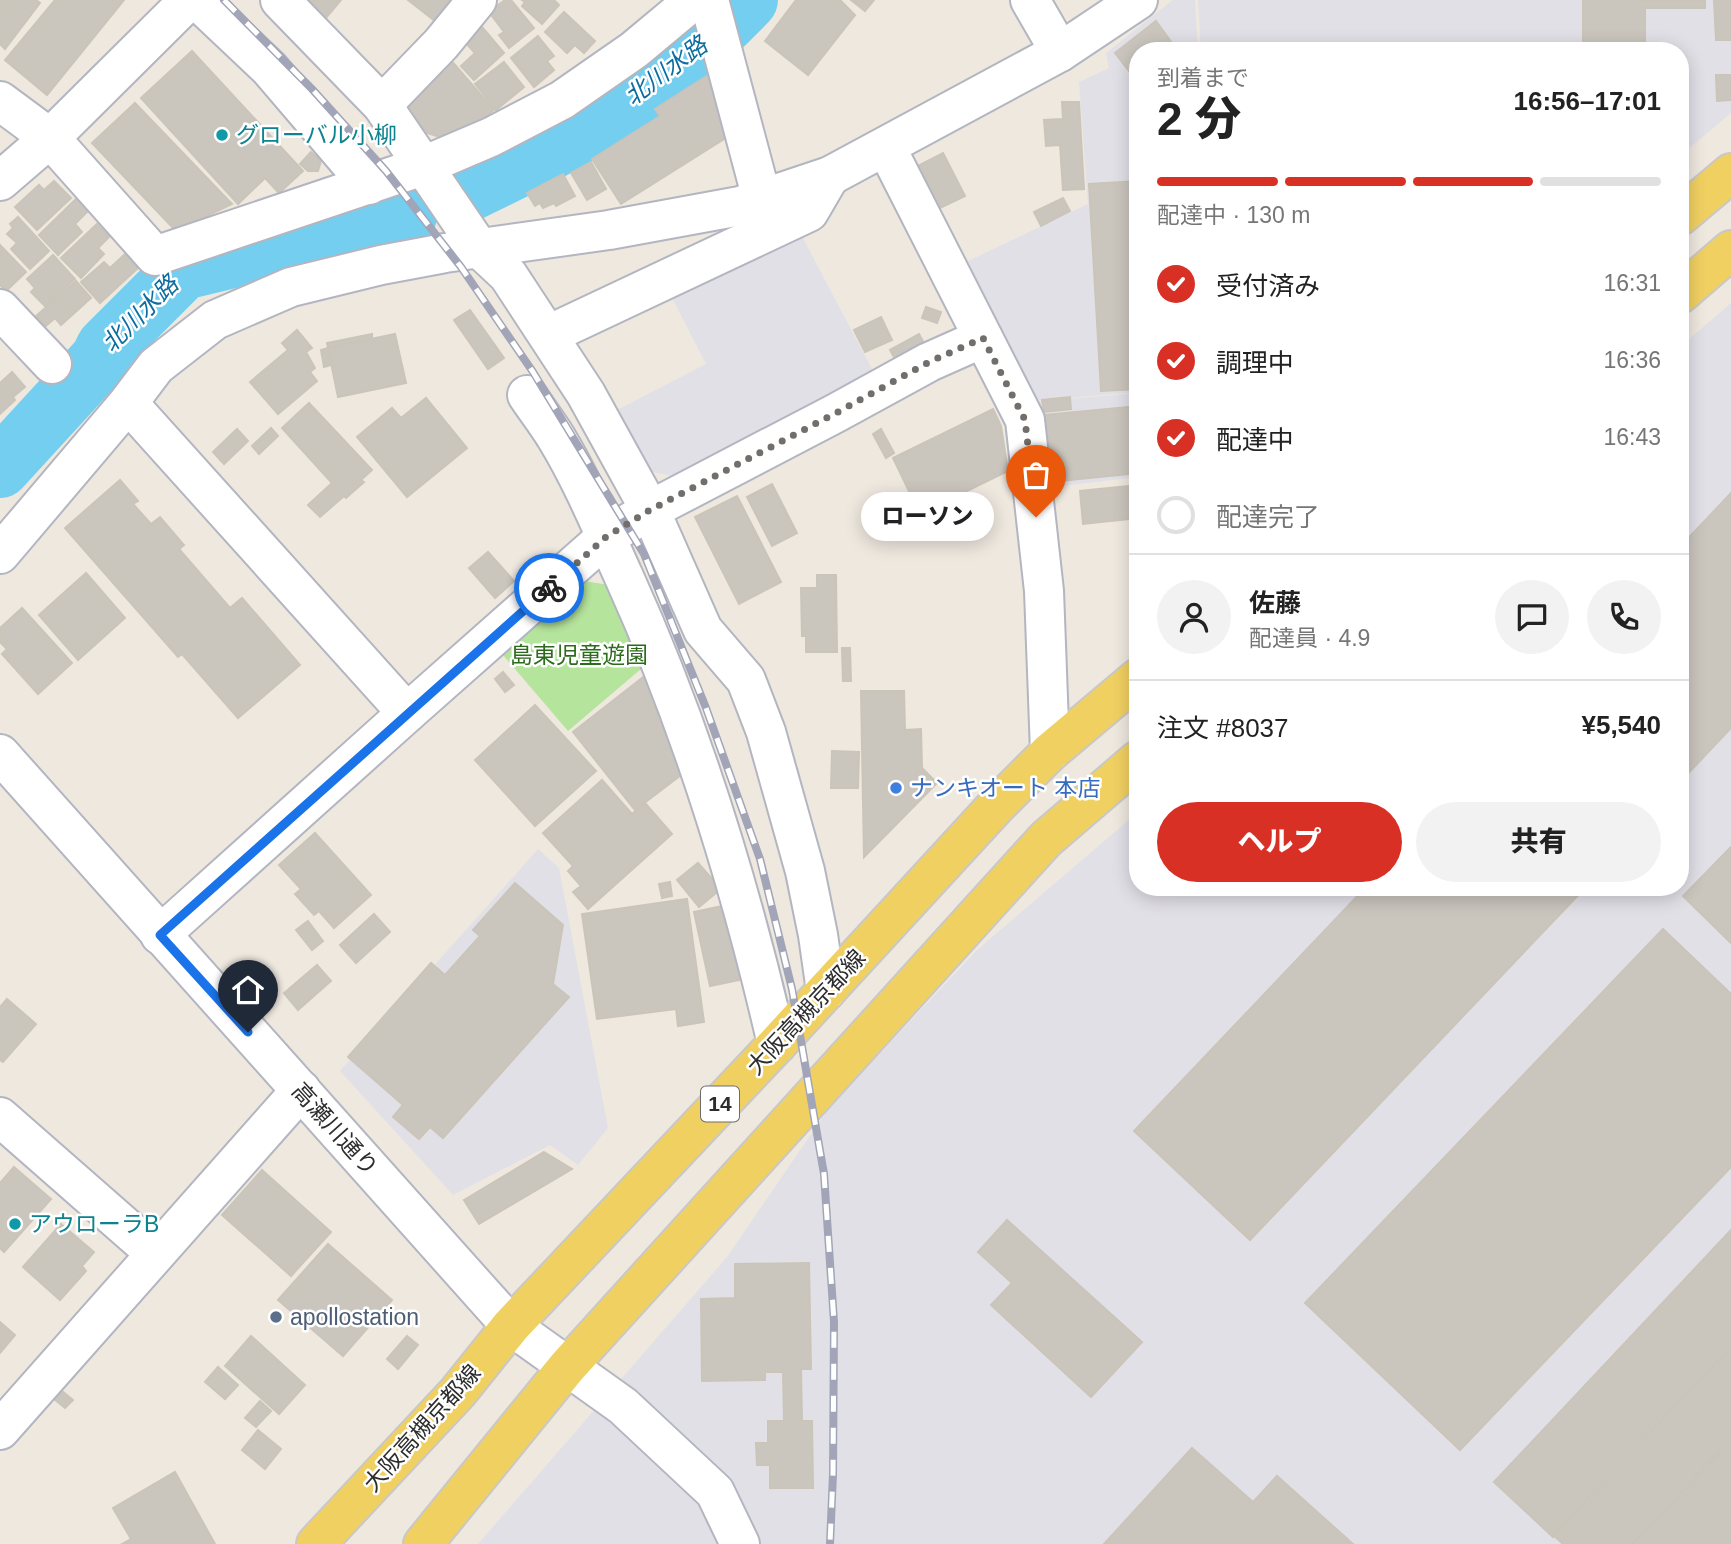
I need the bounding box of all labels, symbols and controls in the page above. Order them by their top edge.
water label: 北川水路 [619,30,714,110]
text: 到着まで [1157,65,1249,91]
text: 16:56–17:01 [1514,86,1661,116]
text: 2 分 [1157,93,1241,145]
place label: グローバル小柳 [236,122,397,148]
marker: グローバル小柳 [214,127,230,143]
text: 配達中 · 130 m [1157,202,1310,228]
icon: check [1157,265,1195,303]
water label: 北川水路 [96,269,185,357]
text: 16:31 [1603,270,1661,296]
text: 受付済み [1216,271,1320,301]
icon: check [1157,342,1195,380]
text: 16:36 [1603,347,1661,373]
text: 調理中 [1216,348,1294,378]
icon: check [1157,419,1195,457]
text: 16:43 [1603,424,1661,450]
text: 配達中 [1216,425,1294,455]
pin [1006,445,1066,517]
icon: bag [1017,456,1055,494]
callout: ローソン [861,492,994,542]
text: 配達完了 [1216,502,1320,532]
text: ローソン [882,503,974,529]
courier [514,553,584,623]
icon: bike [530,569,568,607]
button: person [1157,580,1231,654]
button: chat [1495,580,1569,654]
button: phone [1587,580,1661,654]
text: 佐藤 [1249,588,1301,618]
text: 配達員 · 4.9 [1249,625,1370,651]
park label: 島東児童遊園 [510,642,648,668]
text: ¥5,540 [1581,710,1661,740]
text: 注文 #8037 [1157,713,1289,743]
place label: ナンキオート 本店 [910,775,1100,801]
marker: ナンキオート 本店 [888,780,904,796]
button: ヘルプ [1157,802,1402,882]
button: 共有 [1416,802,1661,882]
street label: 大阪高槻京都線 [742,944,870,1080]
pin [218,960,278,1032]
icon: home [229,971,267,1009]
street label: 高瀬川通り [287,1078,383,1180]
road number: 14 [701,1086,739,1122]
place label: アウローラB [29,1211,159,1237]
marker: アウローラB [7,1216,23,1232]
place label: apollostation [290,1304,419,1330]
marker: apollostation [268,1309,284,1325]
street label: 大阪高槻京都線 [358,1359,486,1497]

